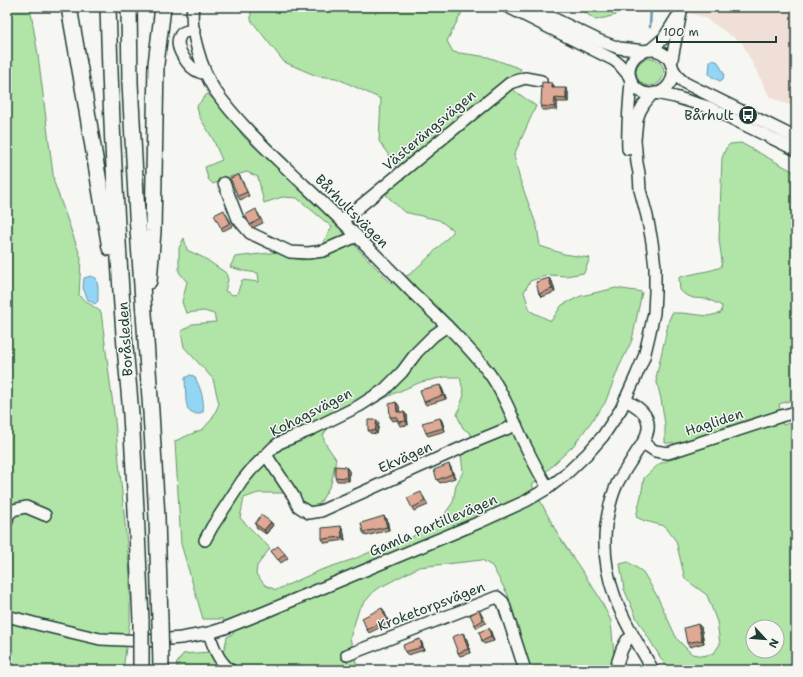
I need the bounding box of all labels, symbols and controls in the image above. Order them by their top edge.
scale bar [657,18,776,44]
text: 100 m [663,24,699,40]
street label: Västerängsvägen [379,85,480,174]
bus stop icon: Bårhult [737,104,759,126]
place label: Bårhult [684,106,734,124]
street label: Bårhultsvägen [311,170,393,252]
street label: Boråsleden [113,301,137,377]
street label: Kohagsvägen [267,383,355,440]
street label: Hagliden [683,404,746,440]
street label: Ekvägen [375,437,435,477]
street label: Gamla Partillevägen [366,490,500,560]
street label: Kroketorpsvägen [375,577,488,635]
north arrow [745,619,785,659]
text: N [765,636,782,651]

